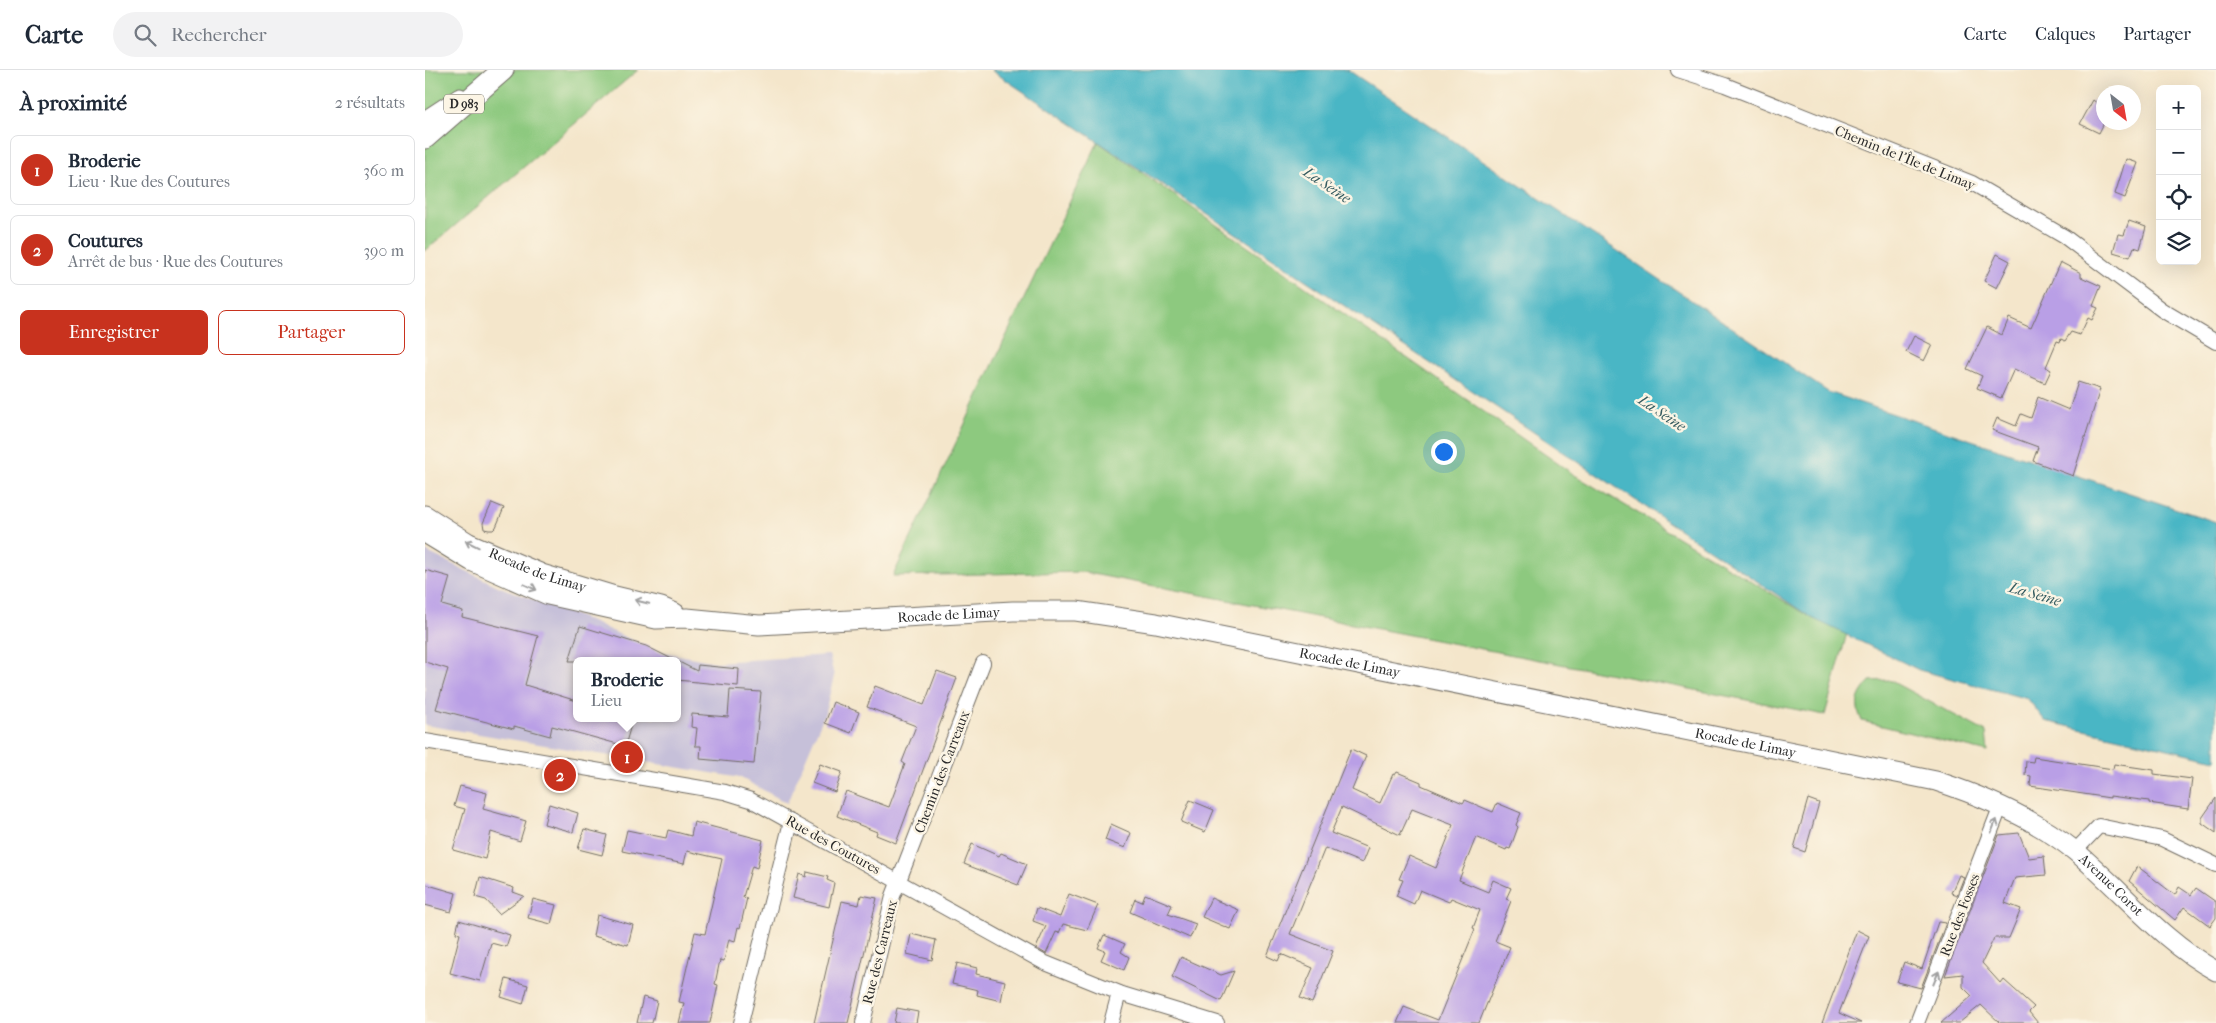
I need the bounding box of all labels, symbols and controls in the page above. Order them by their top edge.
search box [113,12,463,57]
text: Carte [25,21,83,49]
icon: search [131,21,159,49]
text: Rechercher [171,24,267,46]
text: Carte [1964,24,2007,45]
text: Calques [2035,24,2095,45]
text: Partager [2123,24,2191,45]
north arrow [2096,85,2141,130]
map controls [2156,85,2201,265]
button: + [2156,85,2201,130]
text: À proximité [20,91,127,115]
text: 2 résultats [335,93,405,112]
road number: D 983 [444,94,484,114]
street label: Chemin de l'Île de Limay [1832,121,1979,194]
button: − [2156,130,2201,175]
text: Broderie [68,150,141,172]
text: 1 [34,161,40,180]
text: 360 m [363,161,404,180]
water label: La Seine [1299,162,1355,208]
text: Lieu · Rue des Coutures [68,172,230,191]
button: locate [2156,175,2201,220]
button: layers [2156,220,2201,265]
text: Coutures [68,230,143,252]
text: 2 [33,241,41,260]
text: 390 m [363,241,404,260]
text: Arrêt de bus · Rue des Coutures [68,252,283,271]
button: Enregistrer [20,310,208,355]
button: Partager [218,310,405,355]
water label: La Seine [1634,390,1690,436]
your location [1431,439,1457,465]
one-way arrow [464,539,479,549]
street label: Rocade de Limay [486,544,589,596]
water label: La Seine [2006,578,2064,610]
one-way arrow [522,582,537,592]
one-way arrow [634,597,650,606]
street label: Rocade de Limay [897,603,1001,626]
street label: Rocade de Limay [1298,644,1402,681]
popup [573,657,681,722]
text: Broderie [591,669,663,691]
text: Lieu [591,691,622,710]
street label: Chemin des Carreaux [911,708,973,836]
street label: Rocade de Limay [1694,724,1798,761]
pin: 1 [611,738,643,776]
pin: 2 [544,756,576,794]
street label: Rue des Coutures [783,812,883,878]
one-way arrow [1990,819,1999,834]
street label: Avenue Corot [2075,849,2147,919]
street label: Rue des Fosses [1936,871,1984,959]
street label: Rue des Carreaux [859,897,901,1006]
one-way arrow [1931,971,1941,986]

